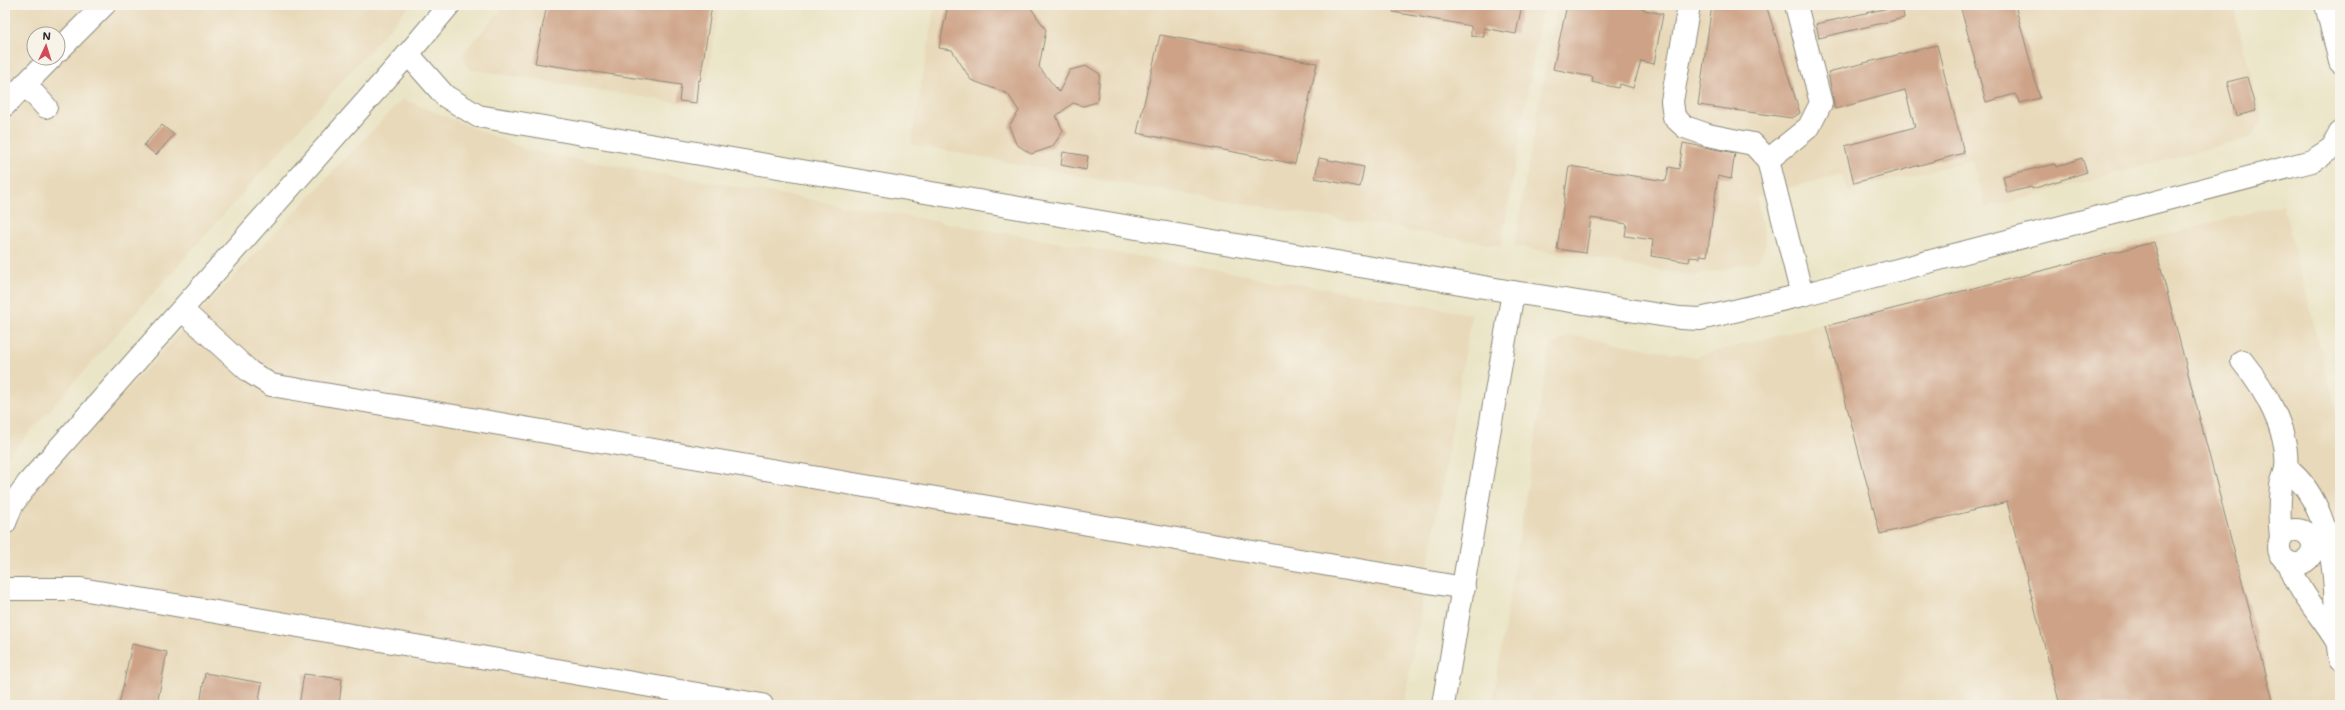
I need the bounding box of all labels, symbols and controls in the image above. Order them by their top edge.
north arrow [26,26,66,66]
text: N [42,28,51,43]

